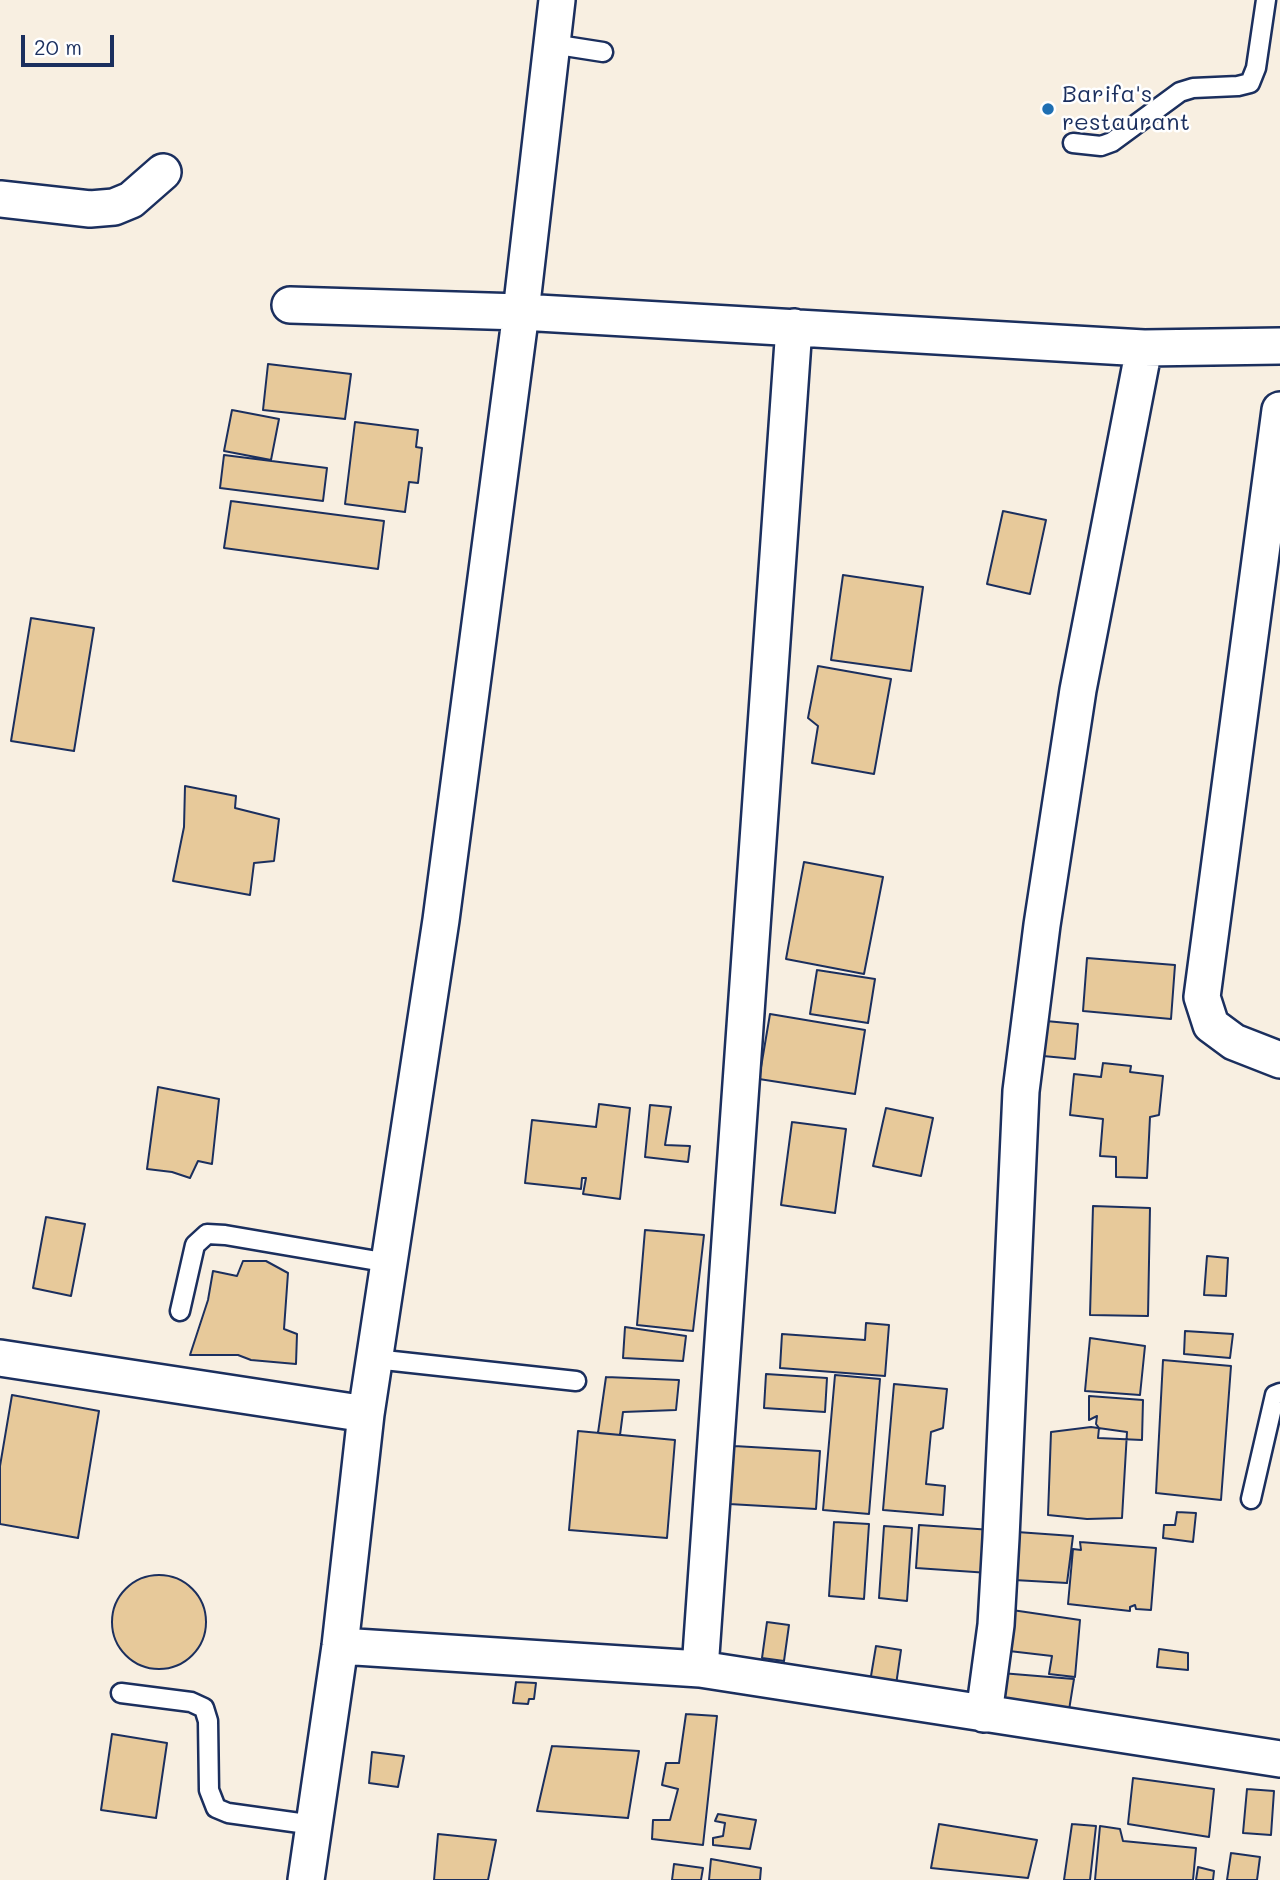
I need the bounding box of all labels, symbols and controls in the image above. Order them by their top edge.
scale bar [24,21,117,65]
text: 20 m [34,33,82,60]
place label: Barifa's restaurant [1062,81,1190,137]
marker: Barifa's restaurant [1040,101,1056,117]

